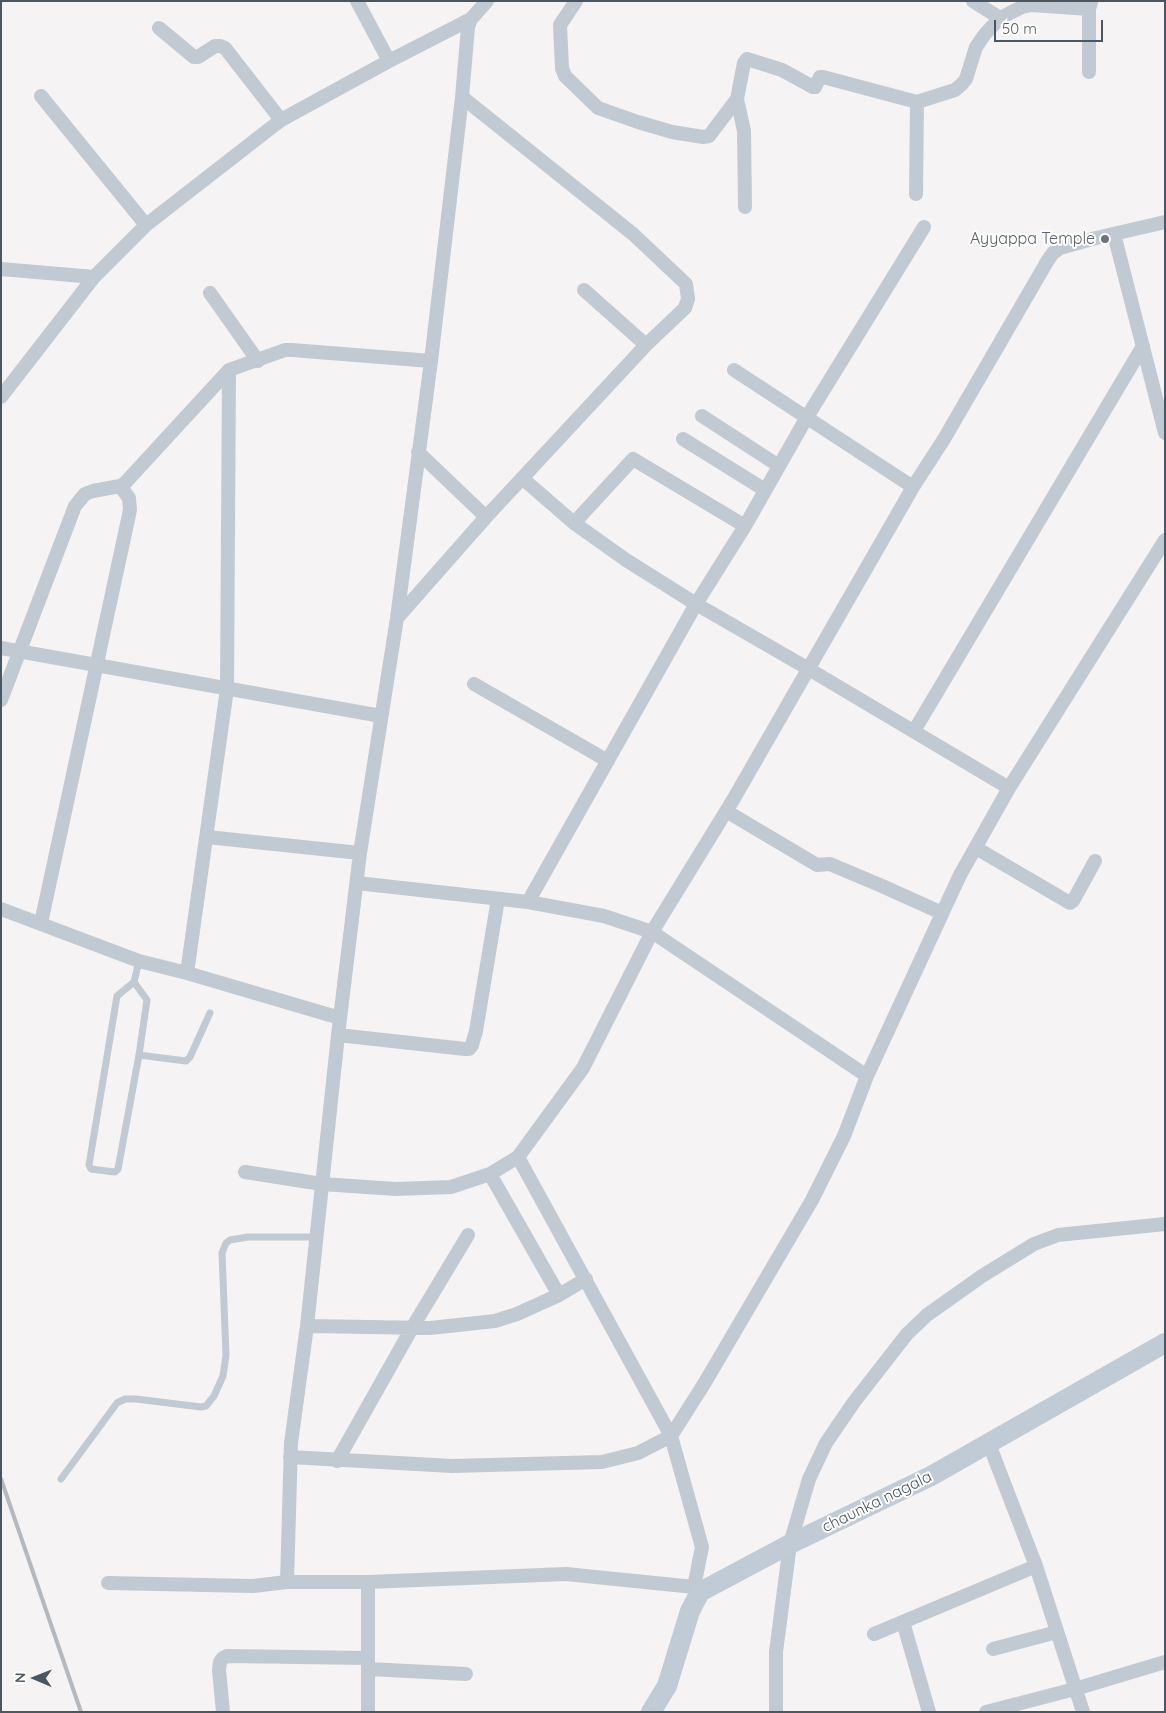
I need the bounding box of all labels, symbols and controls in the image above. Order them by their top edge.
scale bar [996,10,1105,42]
text: 50 m [1002,19,1037,38]
place label: Ayyappa Temple [970,229,1095,249]
marker: Ayyappa Temple [1099,233,1111,245]
street label: chaunka nagala [819,1467,935,1537]
north arrow [10,1653,60,1703]
text: N [11,1672,29,1683]

